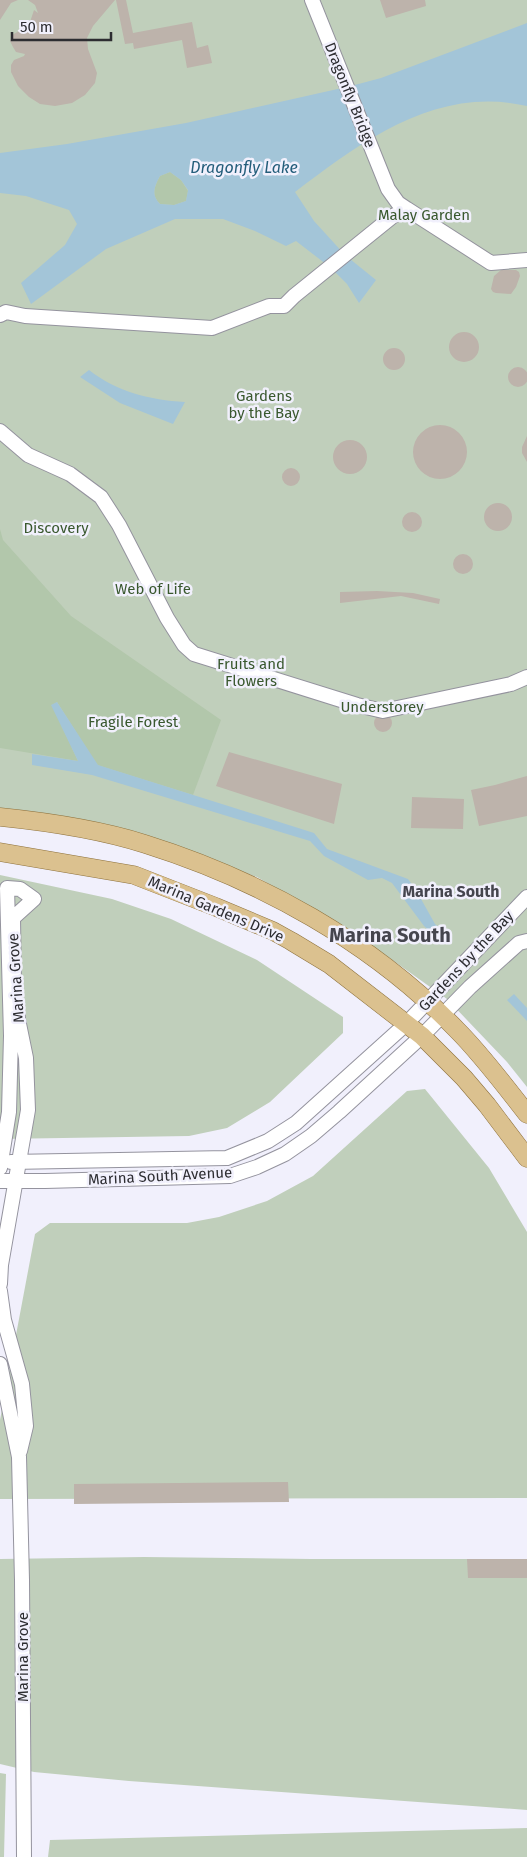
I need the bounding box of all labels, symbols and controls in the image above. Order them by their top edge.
scale bar [12,10,111,42]
text: 50 m [20,18,53,36]
street label: Dragonfly Bridge [321,40,379,150]
water label: Dragonfly Lake [190,158,298,177]
park label: Malay Garden [378,206,470,224]
park label: Gardens by the Bay [229,387,300,422]
park label: Discovery [23,519,89,537]
park label: Web of Life [115,580,191,598]
park label: Fruits and Flowers [217,655,285,690]
park label: Understorey [340,698,424,716]
park label: Fragile Forest [88,713,179,731]
street label: Marina Gardens Drive [145,872,287,946]
district label: Marina South [402,882,500,901]
street label: Gardens by the Bay [415,907,518,1015]
district label: Marina South [329,923,451,947]
street label: Marina Grove [4,933,28,1023]
street label: Marina South Avenue [87,1163,233,1189]
street label: Marina Grove [14,1612,32,1702]

